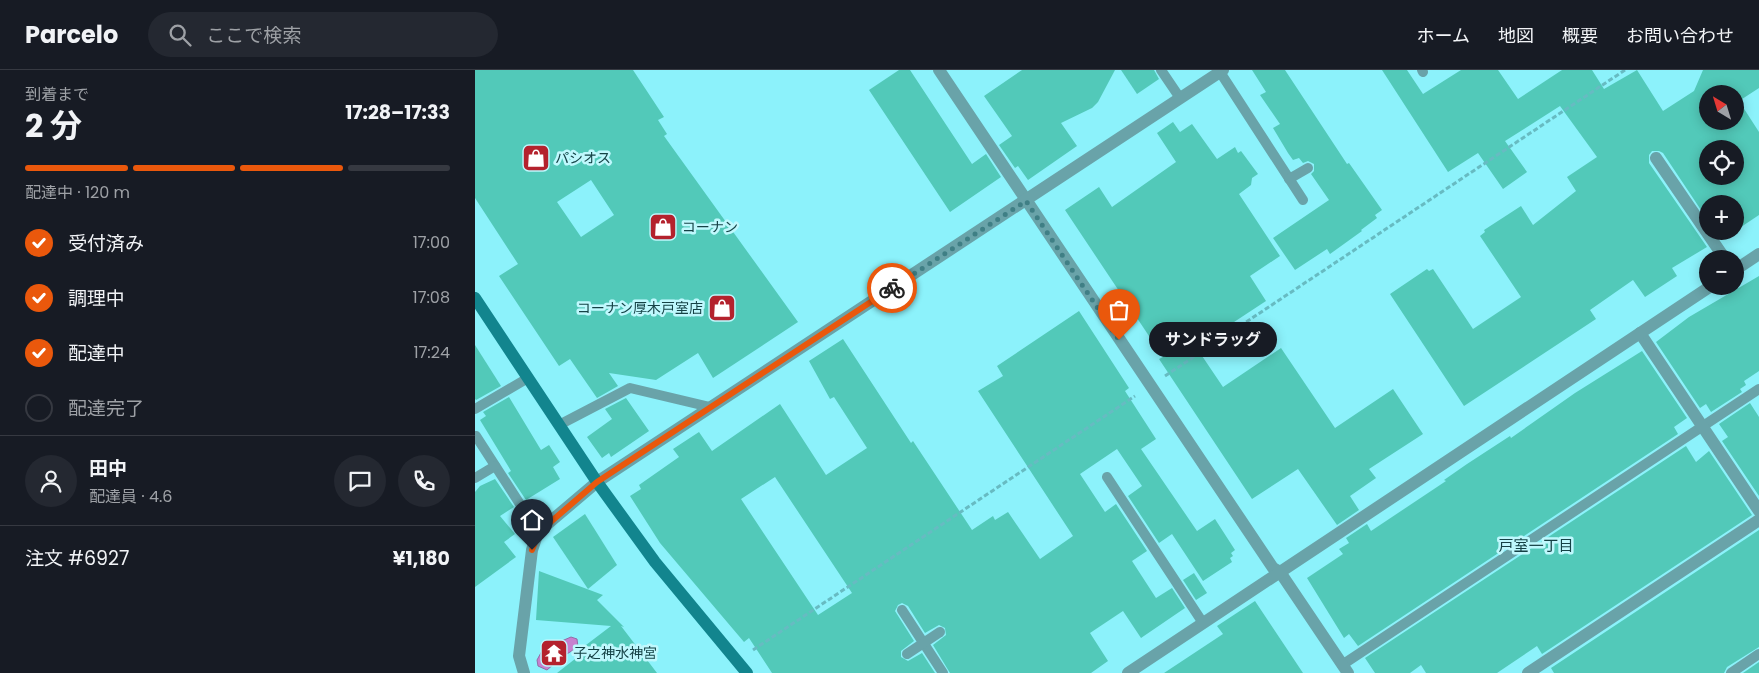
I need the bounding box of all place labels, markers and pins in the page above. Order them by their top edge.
shop icon: パシオス [521,143,551,173]
place label: パシオス [555,148,611,168]
shop icon: コーナン [648,212,678,242]
place label: コーナン [682,217,738,237]
pin [1098,289,1140,340]
shop icon: コーナン厚木戸室店 [707,293,737,323]
place label: コーナン厚木戸室店 [577,298,703,318]
callout: サンドラッグ [1149,322,1277,358]
pin [511,499,553,550]
temple icon: 子之神水神宮 [539,638,569,668]
place label: 子之神水神宮 [573,643,657,663]

